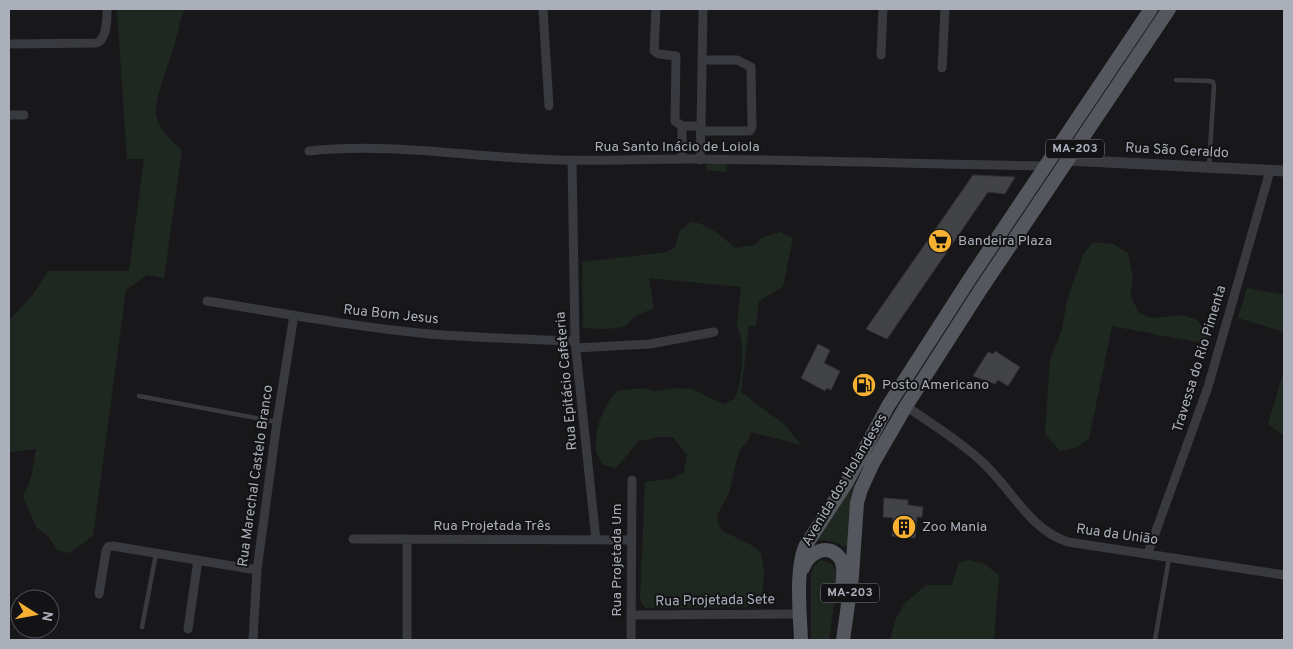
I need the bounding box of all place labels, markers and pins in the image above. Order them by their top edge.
supermarket icon: Bandeira Plaza [927,228,953,254]
place label: Bandeira Plaza [958,233,1052,250]
fuel station icon: Posto Americano [851,372,877,398]
place label: Posto Americano [882,377,989,394]
building icon: Zoo Mania [891,514,917,540]
place label: Zoo Mania [922,519,987,536]

